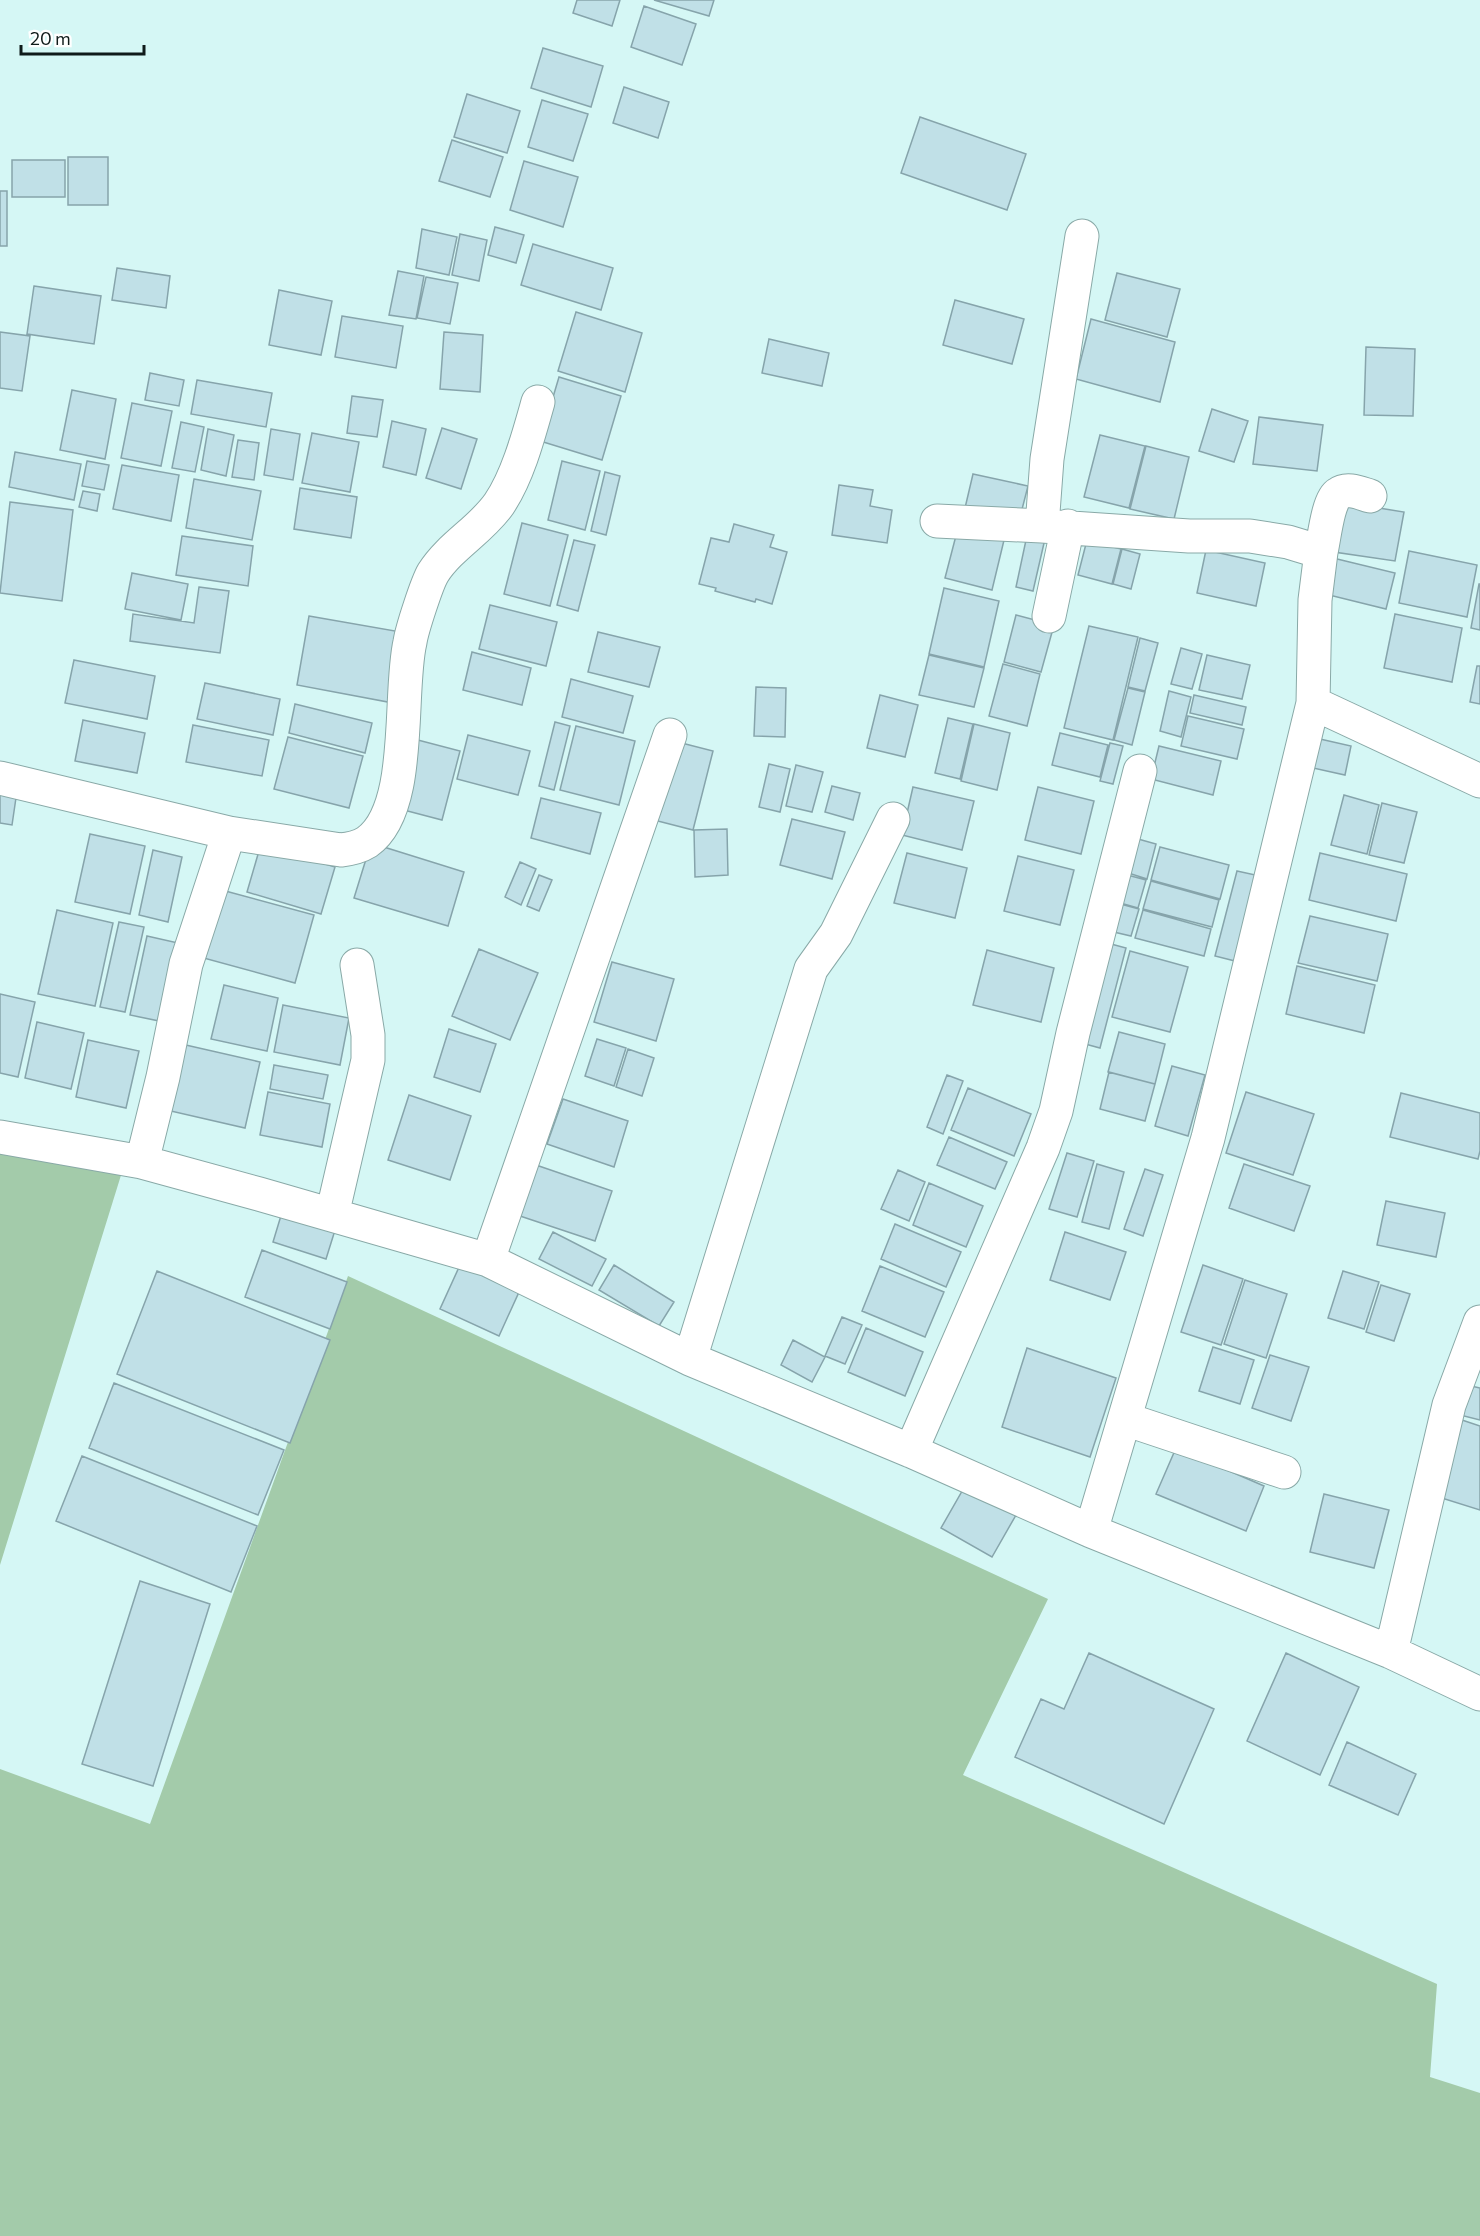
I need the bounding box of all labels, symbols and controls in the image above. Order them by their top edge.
scale bar [21,18,144,56]
text: 20 m [30,27,71,49]

